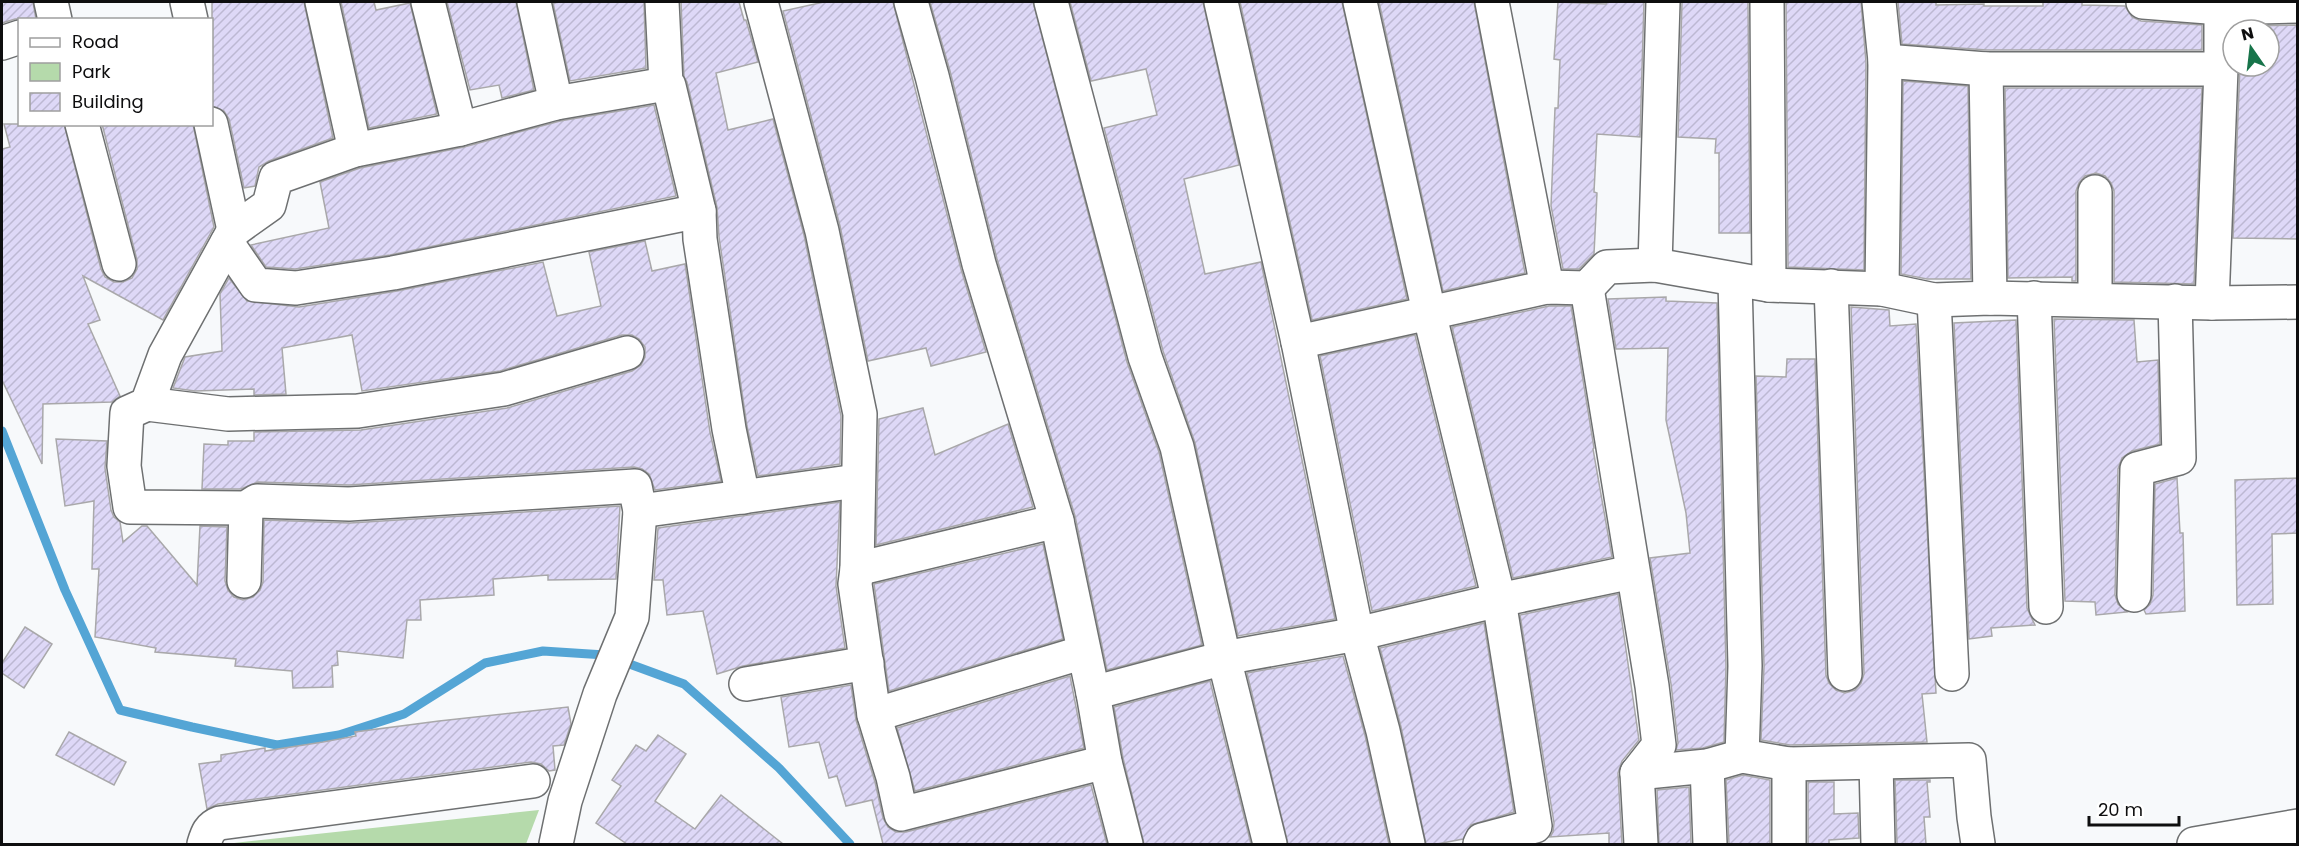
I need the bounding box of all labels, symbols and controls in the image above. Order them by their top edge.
legend [18,18,213,126]
north arrow [2221,18,2281,78]
text: N [2239,21,2256,47]
text: Road [72,29,119,54]
text: Park [72,59,111,84]
text: Building [72,89,144,114]
scale bar [2089,789,2179,827]
text: 20 m [2098,797,2143,822]

